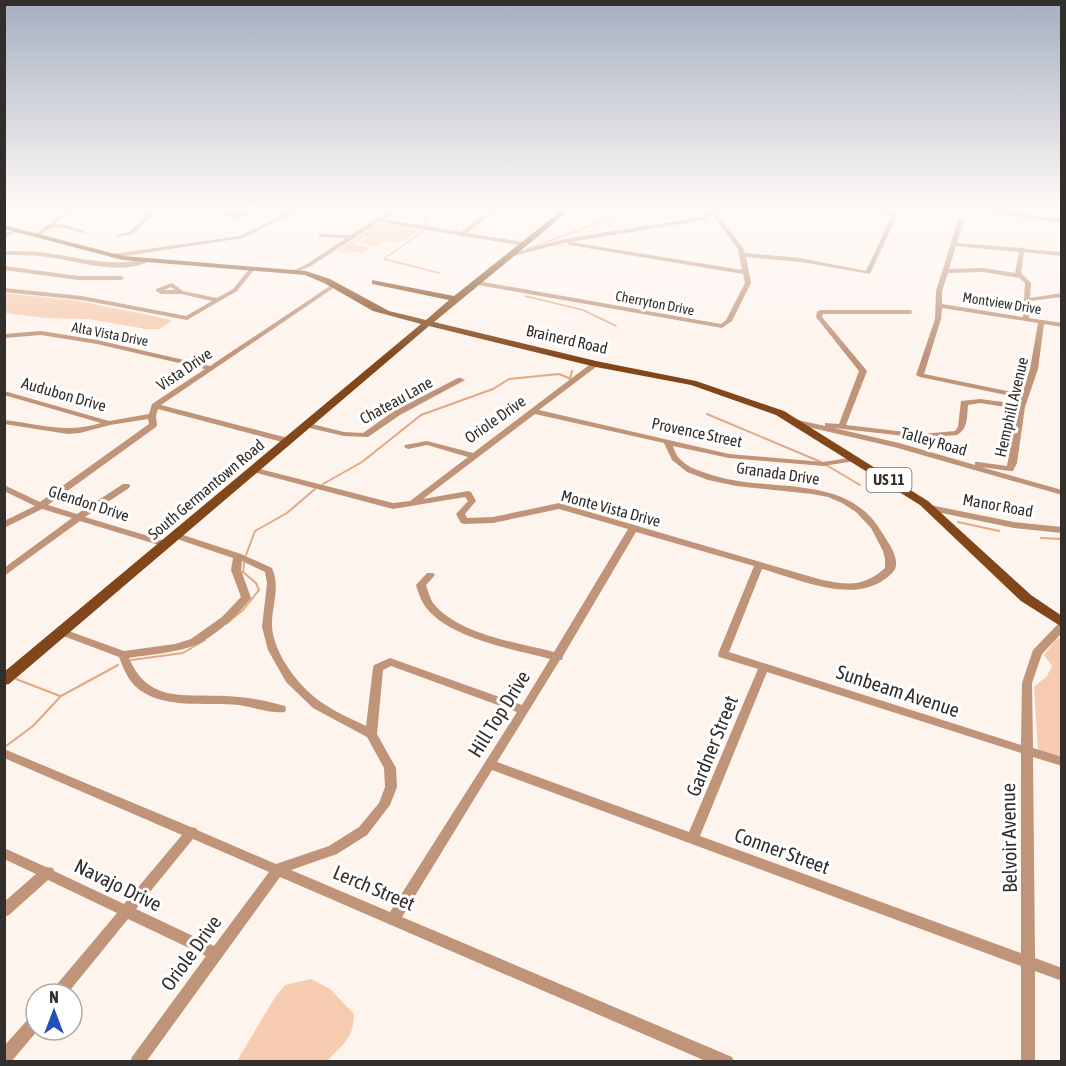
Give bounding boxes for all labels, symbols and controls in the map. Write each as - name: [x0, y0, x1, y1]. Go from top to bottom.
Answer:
- street label: Cherryton Drive: [614, 288, 696, 318]
- street label: Montview Drive: [962, 289, 1042, 317]
- street label: Alta Vista Drive: [70, 319, 150, 349]
- street label: Brainerd Road: [524, 321, 610, 357]
- street label: Vista Drive: [153, 344, 215, 394]
- street label: Hemphill Avenue: [991, 355, 1032, 459]
- street label: Audubon Drive: [20, 373, 108, 415]
- street label: Chateau Lane: [357, 373, 435, 427]
- street label: Oriole Drive: [461, 392, 529, 446]
- street label: Provence Street: [650, 414, 744, 450]
- street label: Talley Road: [899, 423, 969, 460]
- street label: South Germantown Road: [144, 435, 268, 543]
- street label: Granada Drive: [735, 458, 821, 488]
- road number: US 11: [866, 468, 912, 492]
- street label: Glendon Drive: [46, 482, 132, 524]
- street label: Monte Vista Drive: [559, 486, 663, 530]
- street label: Manor Road: [962, 490, 1034, 520]
- street label: Sunbeam Avenue: [834, 660, 963, 721]
- street label: Hill Top Drive: [463, 666, 534, 761]
- street label: Gardner Street: [681, 692, 742, 800]
- street label: Belvoir Avenue: [996, 783, 1021, 893]
- street label: Conner Street: [732, 823, 833, 878]
- street label: Navajo Drive: [71, 854, 166, 915]
- street label: Lerch Street: [330, 860, 419, 915]
- street label: Oriole Drive: [156, 911, 226, 995]
- north arrow: [24, 982, 84, 1042]
- text: N: [49, 988, 59, 1006]

